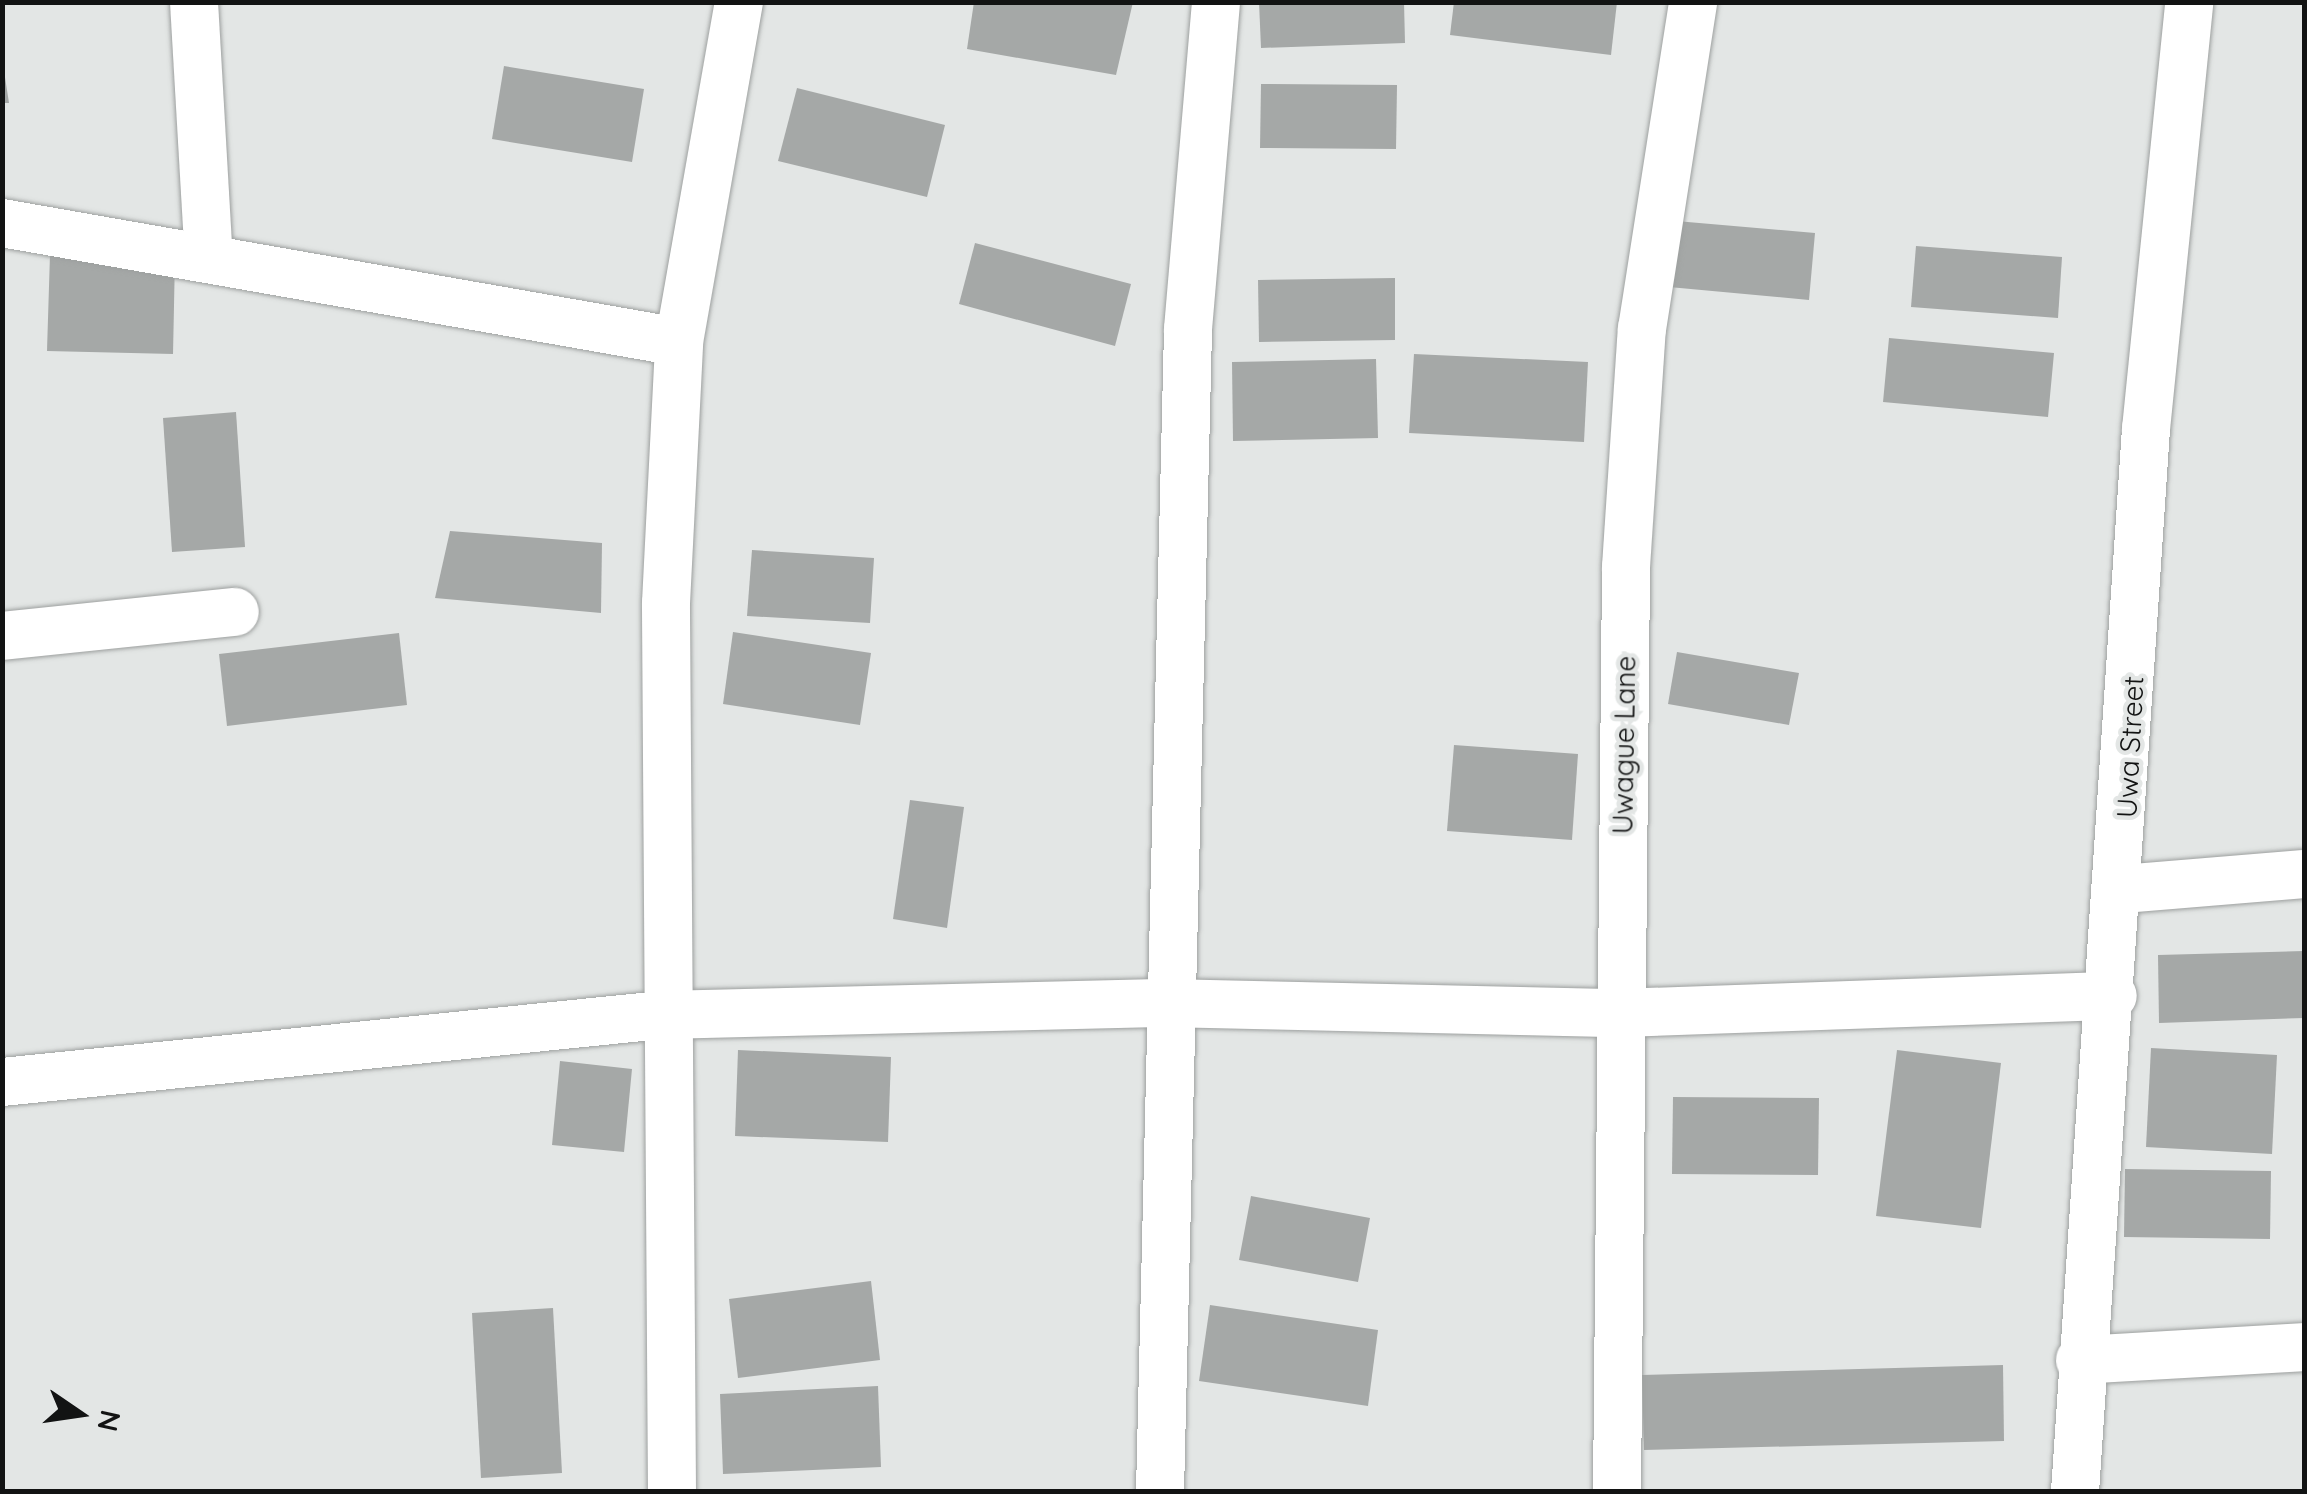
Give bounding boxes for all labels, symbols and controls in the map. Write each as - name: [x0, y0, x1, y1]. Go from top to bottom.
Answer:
- street label: Uwague Lane: [1606, 655, 1642, 835]
- street label: Uwa Street: [2110, 675, 2150, 819]
- north arrow: [30, 1364, 130, 1464]
- text: N: [90, 1407, 129, 1435]

